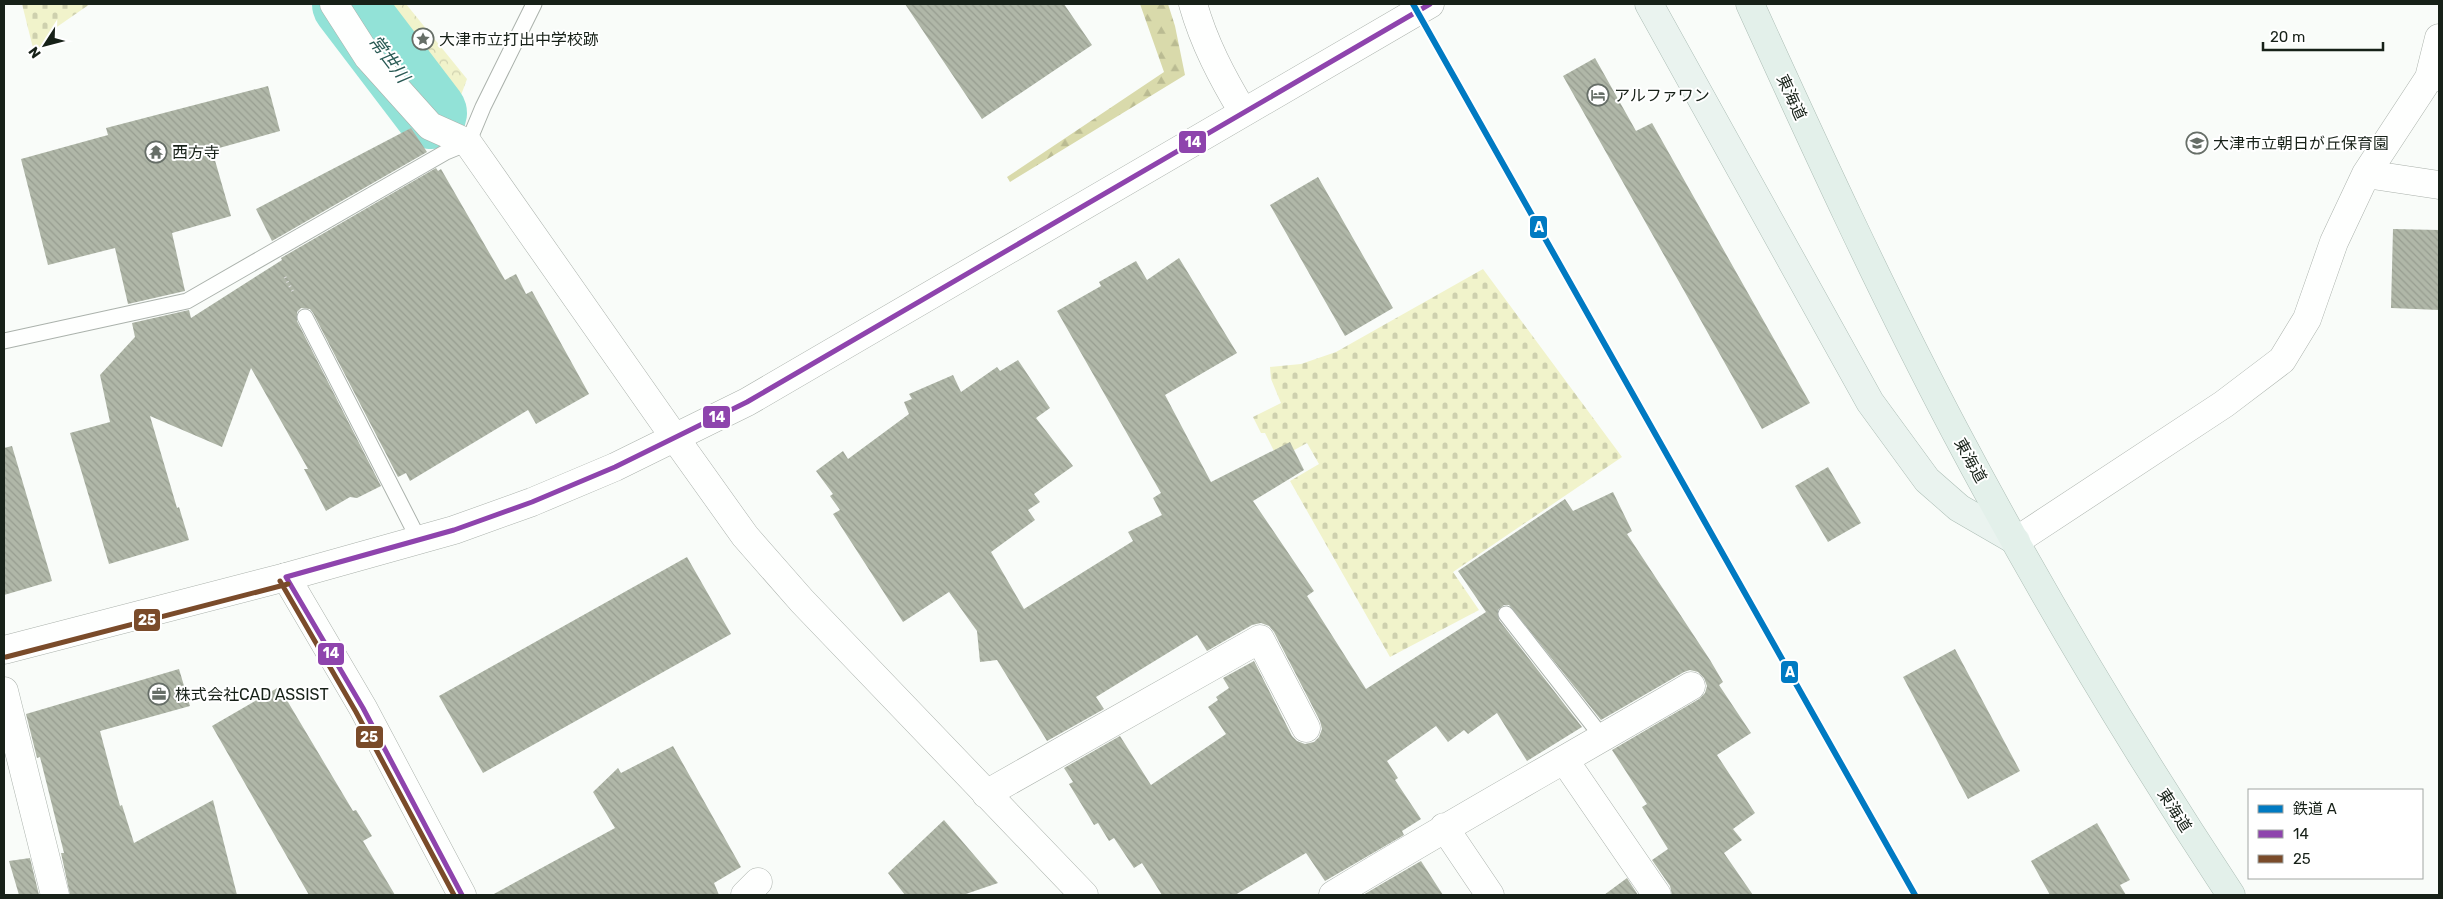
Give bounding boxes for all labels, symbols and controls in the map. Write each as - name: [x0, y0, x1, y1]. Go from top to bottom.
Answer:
- north arrow: [20, 20, 70, 70]
- scale bar: [2263, 20, 2383, 52]
- place icon: 大津市立打出中学校跡: [411, 27, 435, 51]
- text: 20 m: [2270, 28, 2305, 46]
- place label: 大津市立打出中学校跡: [439, 30, 599, 49]
- water label: 常世川: [364, 31, 415, 89]
- text: N: [25, 43, 45, 61]
- street label: 東海道: [1773, 71, 1810, 123]
- hotel icon: アルファワン: [1586, 83, 1610, 107]
- place label: アルファワン: [1614, 86, 1710, 105]
- line badge: 14: [1178, 130, 1207, 154]
- school or university icon: 大津市立朝日が丘保育園: [2185, 131, 2209, 155]
- text: 14: [1185, 134, 1202, 151]
- place label: 大津市立朝日が丘保育園: [2213, 134, 2389, 153]
- temple icon: 西方寺: [144, 140, 168, 164]
- place label: 西方寺: [172, 143, 220, 162]
- line badge: A: [1529, 215, 1548, 239]
- text: A: [1534, 219, 1544, 236]
- line badge: 14: [702, 405, 731, 429]
- text: 14: [709, 409, 726, 426]
- street label: 東海道: [1951, 435, 1991, 486]
- line badge: 25: [133, 608, 161, 632]
- text: 25: [138, 612, 156, 629]
- line badge: 14: [317, 642, 345, 666]
- text: 14: [323, 645, 340, 662]
- line badge: A: [1780, 660, 1799, 684]
- text: A: [1785, 664, 1795, 681]
- office icon: 株式会社CAD ASSIST: [147, 682, 171, 706]
- place label: 株式会社CAD ASSIST: [175, 685, 329, 704]
- line badge: 25: [355, 725, 384, 749]
- text: 25: [360, 729, 378, 746]
- street label: 東海道: [2154, 785, 2196, 836]
- legend: [2248, 789, 2423, 879]
- text: 鉄道 A: [2293, 800, 2337, 818]
- text: 14: [2293, 825, 2309, 843]
- text: 25: [2293, 850, 2311, 868]

